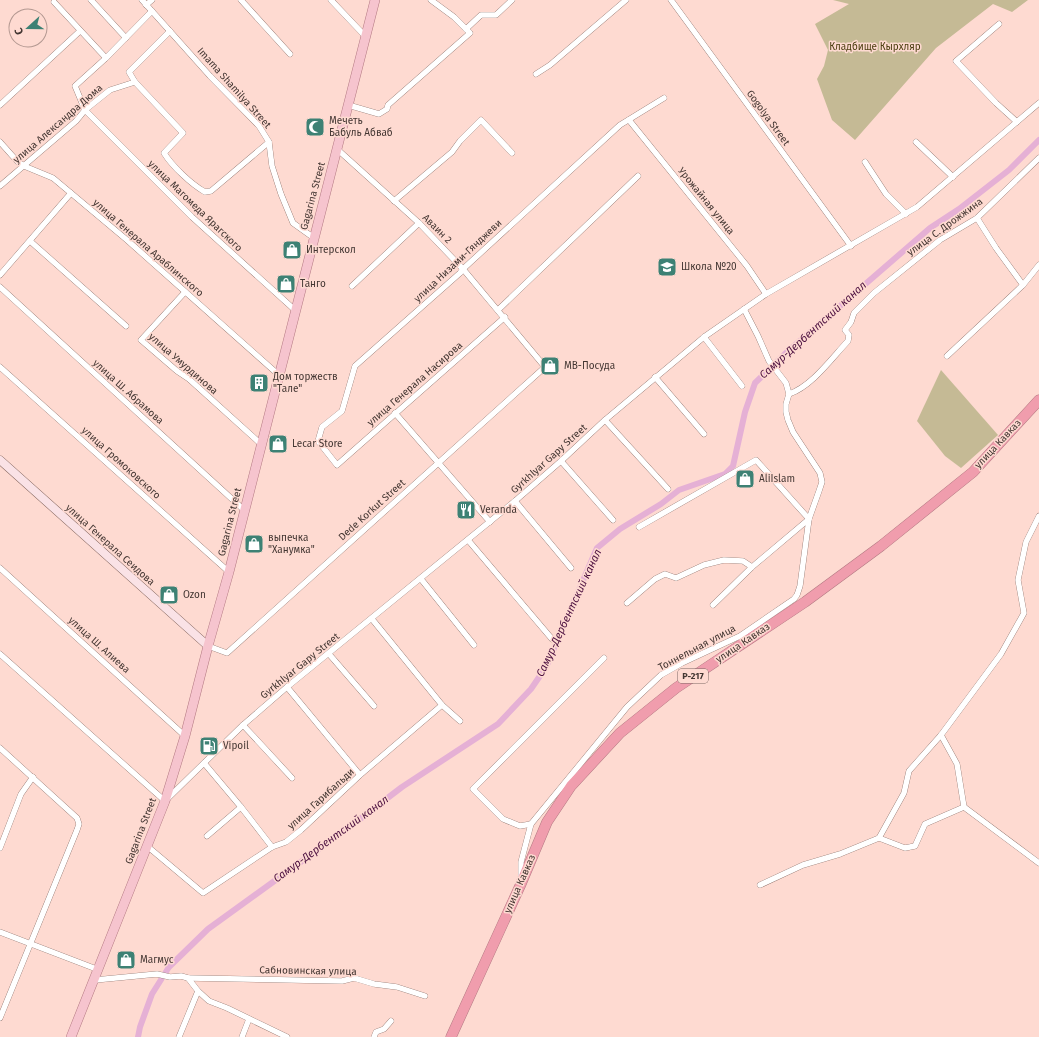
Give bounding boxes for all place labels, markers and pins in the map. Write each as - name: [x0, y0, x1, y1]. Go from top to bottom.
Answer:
- place label: Мечеть Бабуль Абваб: [329, 115, 393, 139]
- mosque icon: Мечеть Бабуль Абваб: [304, 116, 326, 138]
- shop icon: Интерскол: [281, 239, 303, 261]
- place label: Интерскол: [306, 244, 356, 256]
- school or university icon: Школа №20: [656, 256, 678, 278]
- place label: Школа №20: [681, 261, 737, 273]
- shop icon: Танго: [275, 273, 297, 295]
- place label: Танго: [300, 278, 326, 290]
- shop icon: МВ-Посуда: [539, 355, 561, 377]
- place label: МВ-Посуда: [564, 360, 615, 372]
- place label: Дом торжеств "Тале": [272, 371, 338, 395]
- building icon: Дом торжеств "Тале": [248, 372, 270, 394]
- shop icon: Lecar Store: [267, 433, 289, 455]
- place label: Lecar Store: [292, 438, 343, 450]
- shop icon: AliIslam: [734, 468, 756, 490]
- place label: AliIslam: [759, 473, 795, 485]
- restaurant icon: Veranda: [455, 499, 477, 521]
- place label: Veranda: [480, 504, 517, 516]
- place label: выпечка "Ханумка": [268, 532, 315, 556]
- shop icon: выпечка "Ханумка": [243, 533, 265, 555]
- shop icon: Ozon: [158, 584, 180, 606]
- place label: Ozon: [183, 589, 206, 601]
- fuel station icon: Vipoil: [198, 735, 220, 757]
- place label: Vipoil: [223, 740, 249, 752]
- shop icon: Магмус: [115, 949, 137, 971]
- place label: Магмус: [140, 954, 174, 966]

